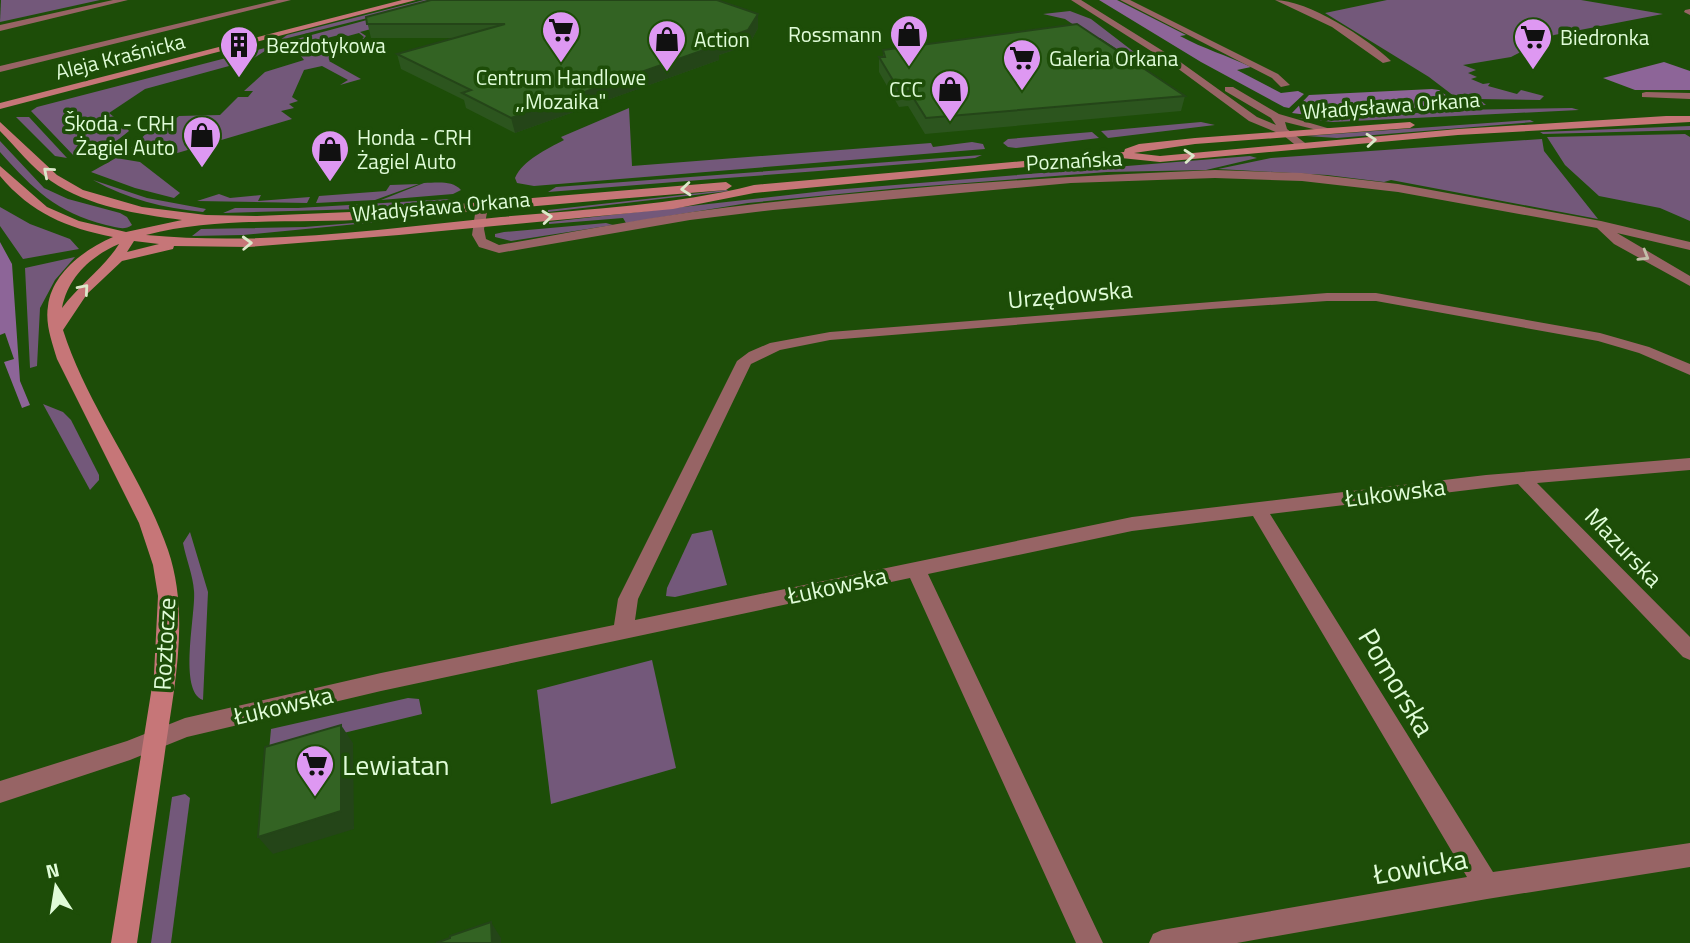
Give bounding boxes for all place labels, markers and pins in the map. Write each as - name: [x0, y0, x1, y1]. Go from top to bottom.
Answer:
- supermarket icon: Centrum Handlowe ,,Mozaika": [540, 9, 582, 64]
- shop icon: Rossmann: [888, 13, 930, 68]
- supermarket icon: Biedronka: [1512, 16, 1554, 71]
- shop icon: Action: [646, 18, 688, 73]
- place label: Rossmann: [788, 18, 882, 50]
- place label: Biedronka: [1560, 21, 1650, 53]
- place label: Action: [694, 23, 750, 55]
- building icon: Bezdotykowa: [218, 24, 260, 79]
- place label: Bezdotykowa: [266, 29, 386, 61]
- supermarket icon: Galeria Orkana: [1001, 37, 1043, 92]
- place label: Galeria Orkana: [1049, 42, 1179, 74]
- place label: Centrum Handlowe ,,Mozaika": [476, 61, 646, 117]
- shop icon: CCC: [929, 68, 971, 123]
- place label: CCC: [889, 73, 923, 105]
- place label: Škoda - CRH Żagiel Auto: [64, 107, 175, 163]
- shop icon: Škoda - CRH Żagiel Auto: [181, 114, 223, 169]
- place label: Honda - CRH Żagiel Auto: [357, 121, 472, 177]
- shop icon: Honda - CRH Żagiel Auto: [309, 128, 351, 183]
- supermarket icon: Lewiatan: [294, 743, 336, 798]
- place label: Lewiatan: [342, 743, 450, 786]

